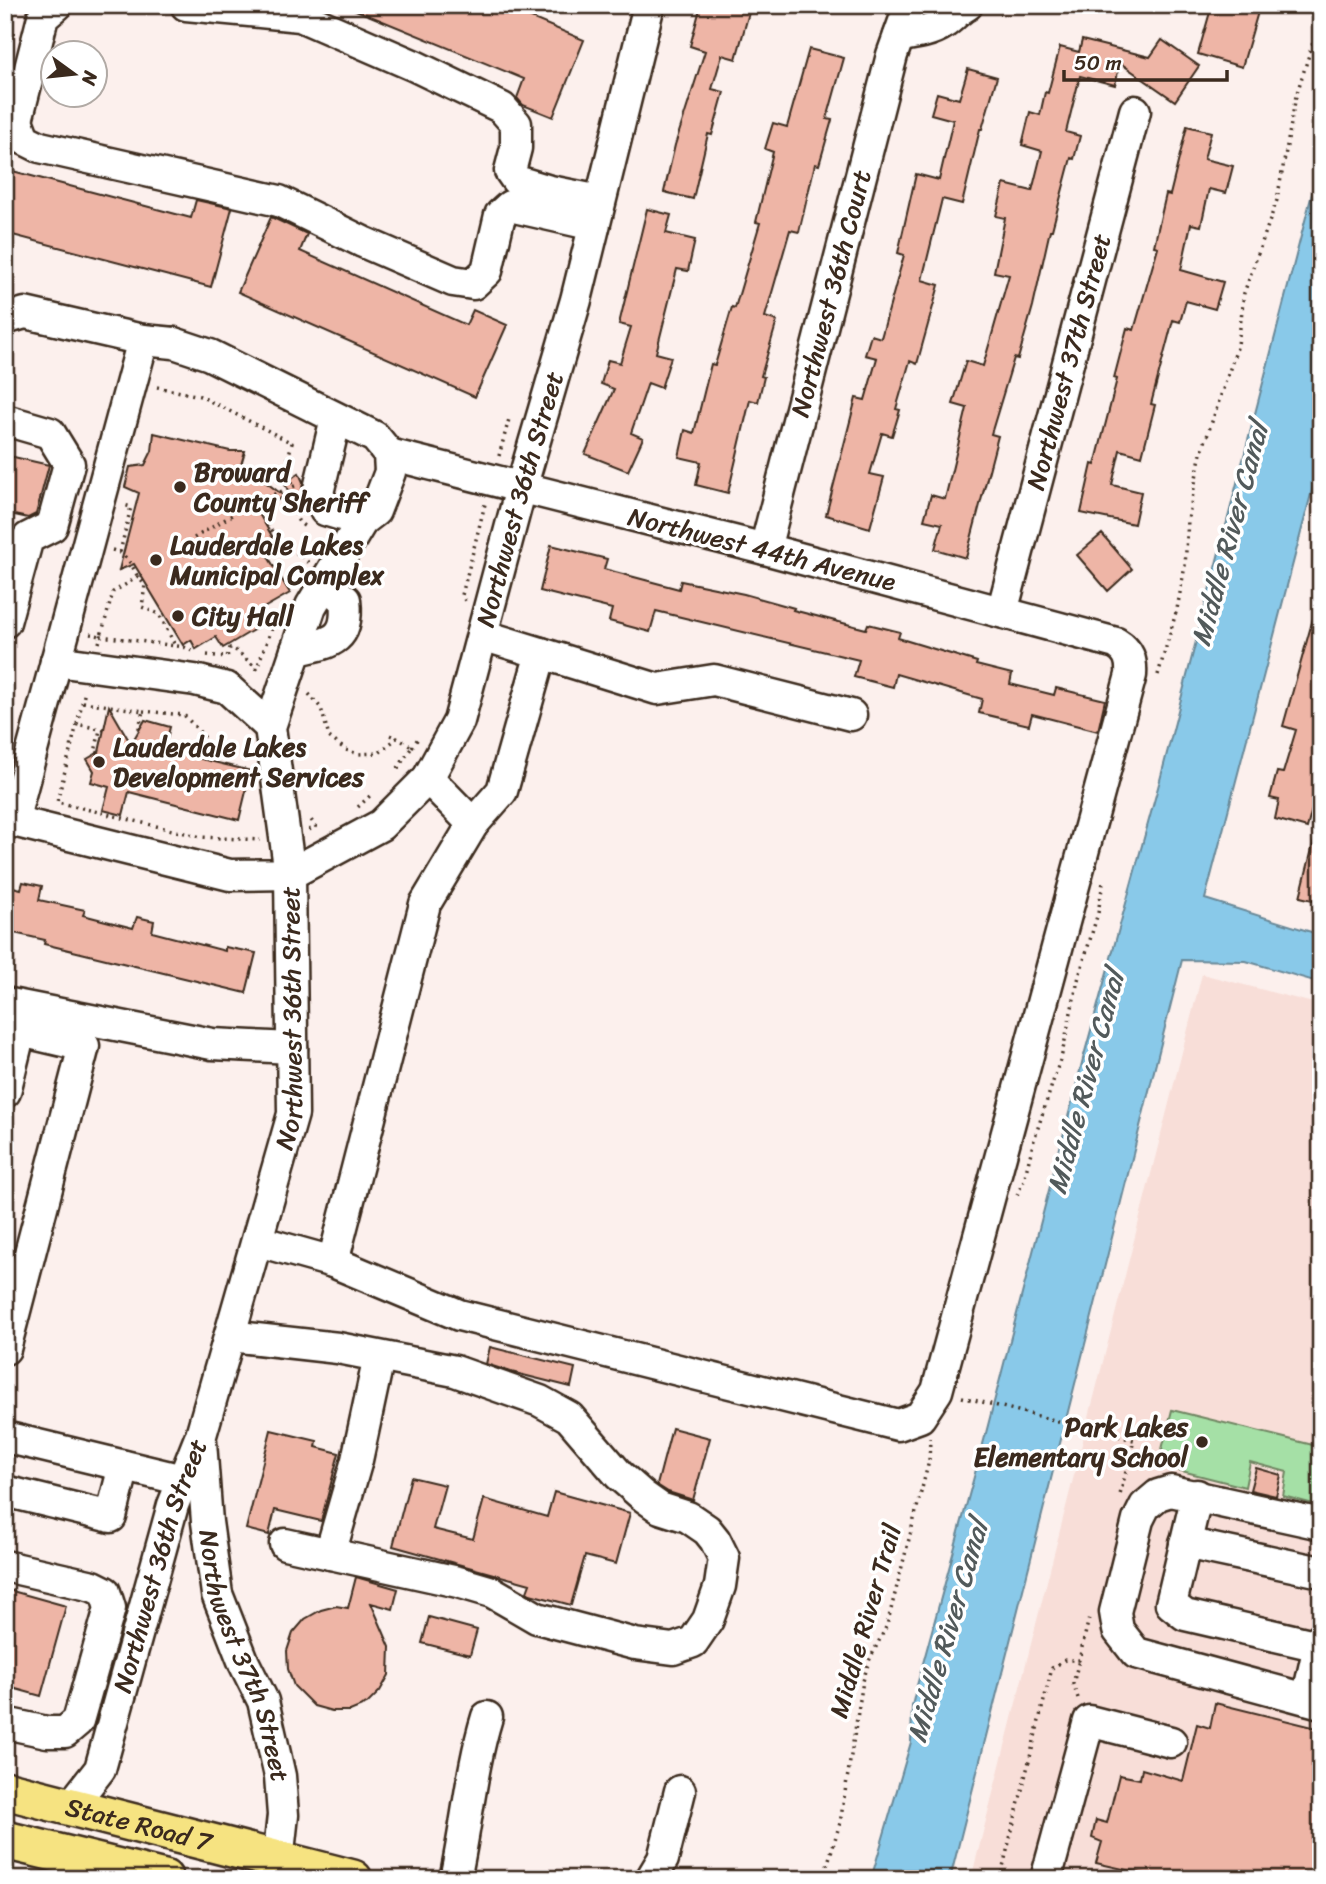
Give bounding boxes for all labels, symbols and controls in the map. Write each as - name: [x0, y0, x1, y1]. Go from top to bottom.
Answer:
- north arrow: [38, 38, 108, 108]
- scale bar: [1064, 38, 1226, 82]
- text: 50 m: [1074, 44, 1122, 82]
- text: N: [72, 67, 108, 90]
- street label: Northwest 36th Court: [777, 165, 885, 422]
- street label: Northwest 37th Street: [1012, 228, 1125, 495]
- street label: Northwest 36th Street: [462, 366, 577, 632]
- water label: Middle River Canal: [1176, 411, 1284, 651]
- place label: Broward County Sheriff: [193, 449, 371, 525]
- marker: Broward County Sheriff: [172, 479, 188, 495]
- street label: Northwest 44th Avenue: [623, 493, 901, 605]
- place label: Lauderdale Lakes Municipal Complex: [169, 522, 385, 598]
- marker: Lauderdale Lakes Municipal Complex: [148, 552, 164, 568]
- place label: City Hall: [191, 593, 295, 639]
- marker: City Hall: [170, 608, 186, 624]
- place label: Lauderdale Lakes Development Services: [113, 724, 365, 800]
- marker: Lauderdale Lakes Development Services: [91, 754, 107, 770]
- street label: Northwest 36th Street: [261, 886, 316, 1155]
- water label: Middle River Canal: [1032, 959, 1140, 1199]
- place label: Park Lakes Elementary School: [973, 1404, 1190, 1480]
- street label: Northwest 36th Street: [99, 1431, 220, 1698]
- marker: Park Lakes Elementary School: [1194, 1434, 1210, 1450]
- water label: Middle River Canal: [892, 1508, 1004, 1748]
- street label: Middle River Trail: [815, 1518, 915, 1723]
- street label: Northwest 37th Street: [185, 1527, 304, 1787]
- street label: State Road 7: [61, 1783, 219, 1866]

